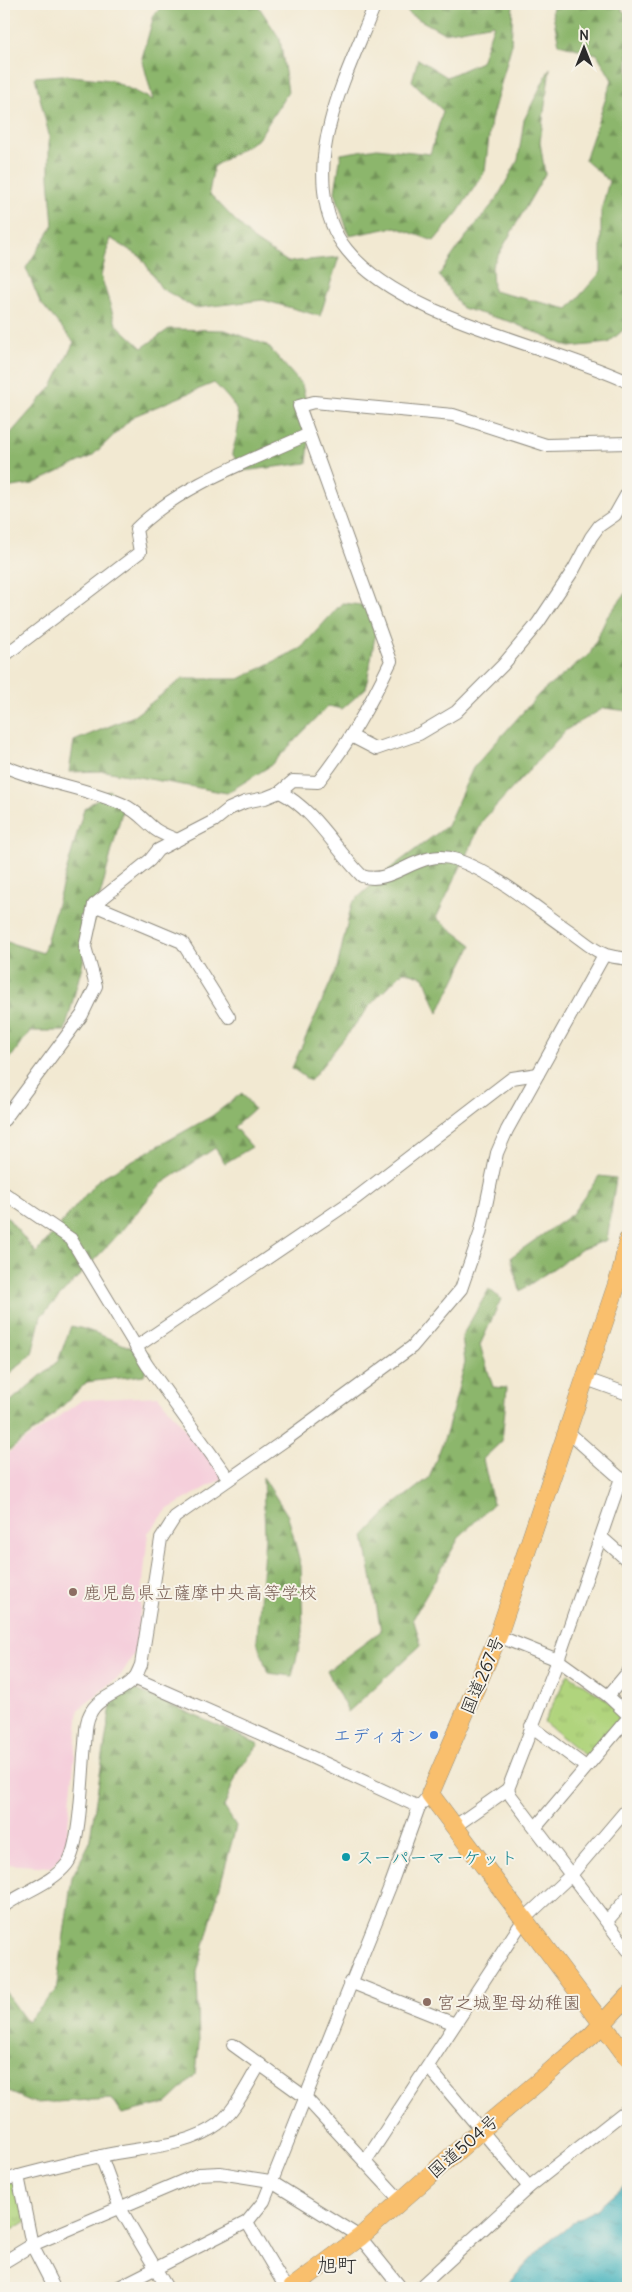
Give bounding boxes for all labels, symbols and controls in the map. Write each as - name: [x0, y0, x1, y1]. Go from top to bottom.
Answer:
- north arrow: [560, 22, 610, 72]
- text: N: [579, 26, 589, 44]
- place label: 鹿児島県立薩摩中央高等学校: [83, 1581, 317, 1604]
- marker: 鹿児島県立薩摩中央高等学校: [67, 1586, 79, 1598]
- street label: 国道267号: [455, 1632, 509, 1718]
- place label: エディオン: [333, 1724, 424, 1747]
- marker: エディオン: [428, 1729, 440, 1741]
- place label: スーパーマーケット: [356, 1846, 518, 1869]
- marker: スーパーマーケット: [340, 1851, 352, 1863]
- place label: 宮之城聖母幼稚園: [437, 1991, 581, 2014]
- marker: 宮之城聖母幼稚園: [421, 1996, 433, 2008]
- street label: 国道504号: [423, 2109, 503, 2183]
- district label: 旭町: [317, 2252, 357, 2277]

